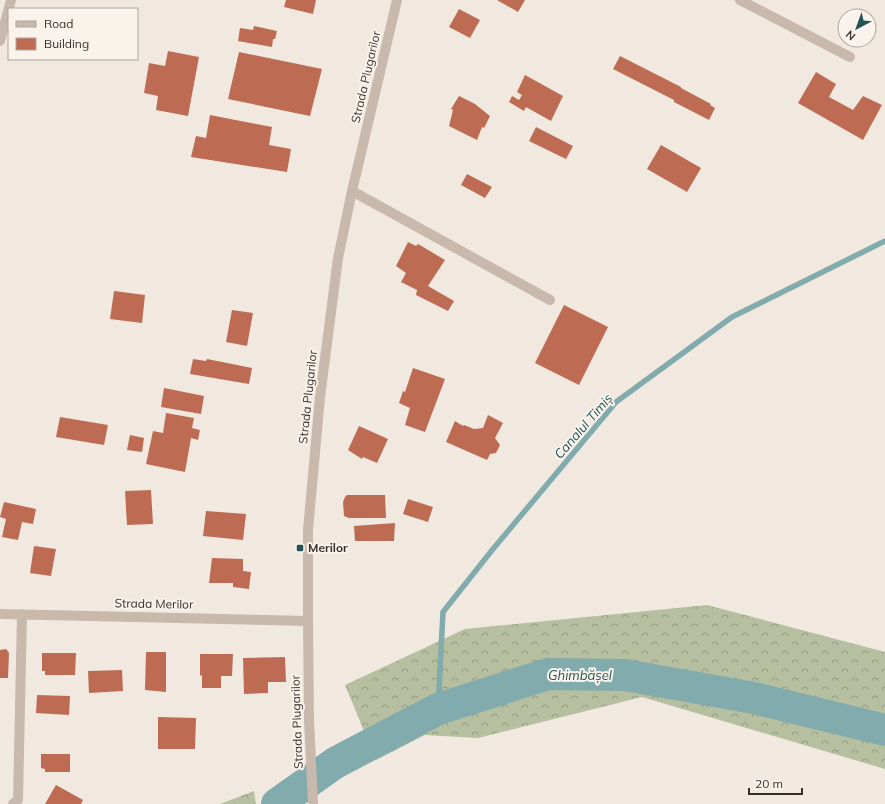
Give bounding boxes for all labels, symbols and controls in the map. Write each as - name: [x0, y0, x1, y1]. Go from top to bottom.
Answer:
- legend: [8, 8, 138, 60]
- north arrow: [837, 8, 877, 48]
- text: Road: [44, 16, 73, 31]
- text: N: [843, 28, 858, 44]
- street label: Strada Plugarilor: [348, 29, 384, 124]
- text: Building: [44, 36, 89, 51]
- street label: Strada Plugarilor: [295, 349, 320, 444]
- water label: Canalul Timiș: [550, 390, 616, 462]
- place label: Merilor: [308, 540, 348, 555]
- marker: Merilor: [295, 543, 305, 553]
- street label: Strada Merilor: [114, 595, 194, 612]
- water label: Ghimbășel: [548, 667, 613, 684]
- street label: Strada Plugarilor: [287, 674, 306, 769]
- scale bar: [749, 770, 802, 796]
- text: 20 m: [755, 776, 783, 791]

